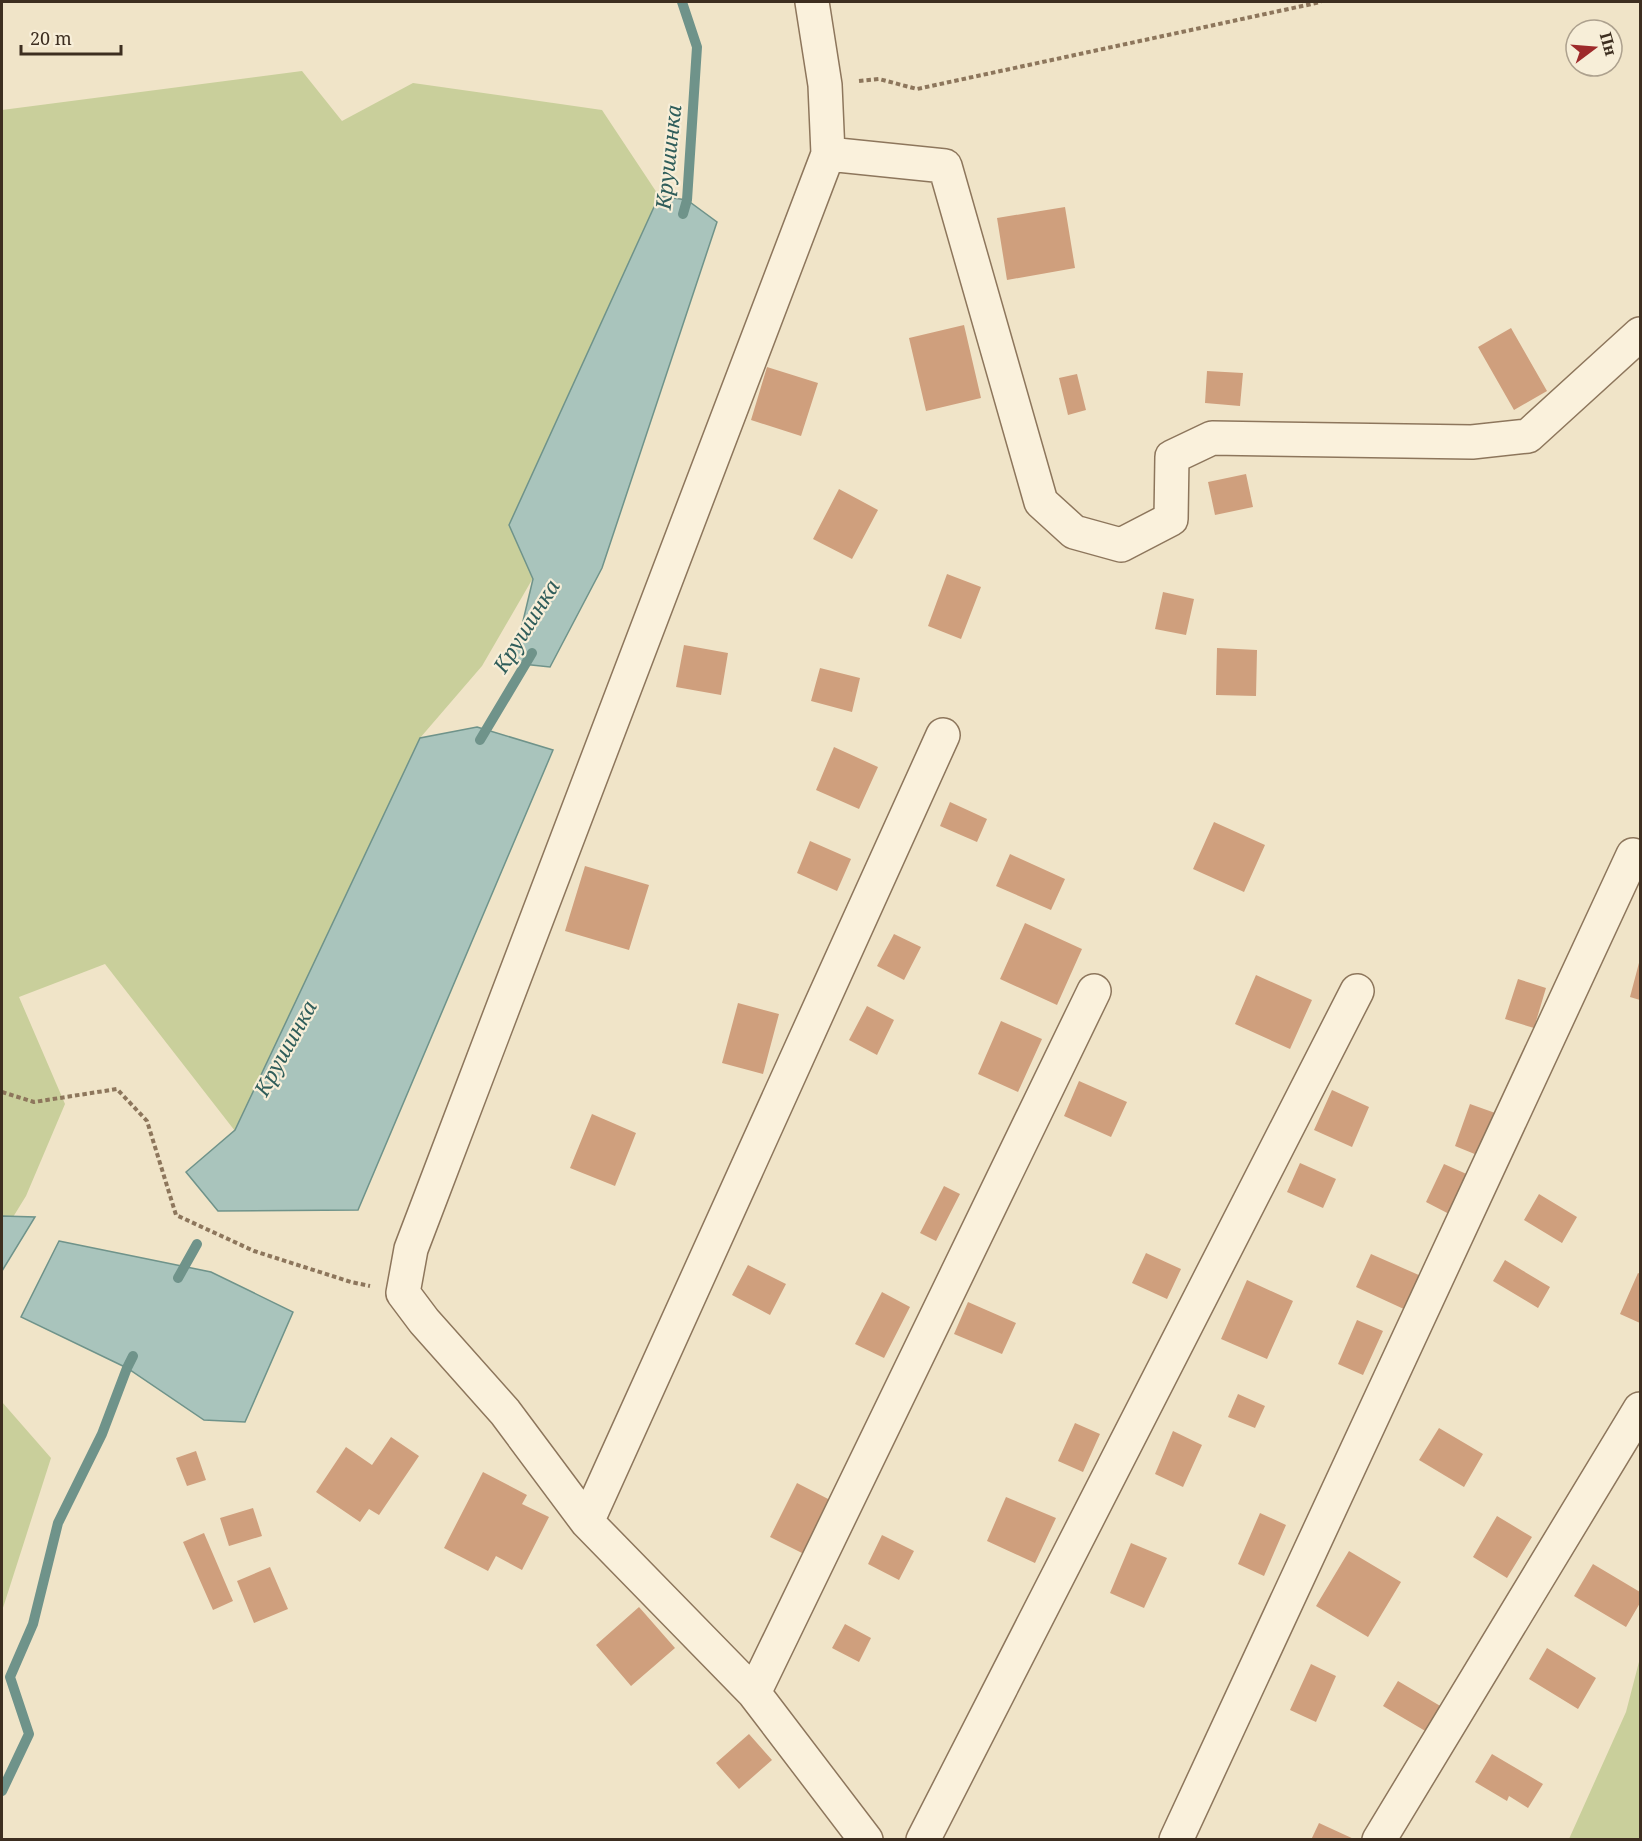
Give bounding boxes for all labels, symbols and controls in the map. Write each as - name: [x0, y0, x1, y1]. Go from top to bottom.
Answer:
- scale bar: [21, 18, 122, 56]
- north arrow: [1564, 18, 1624, 78]
- text: 20 m: [30, 26, 72, 50]
- text: Пн: [1595, 29, 1622, 58]
- water label: Крушинка: [648, 103, 687, 212]
- water label: Крушинка: [486, 574, 566, 679]
- water label: Крушинка: [247, 995, 323, 1102]

